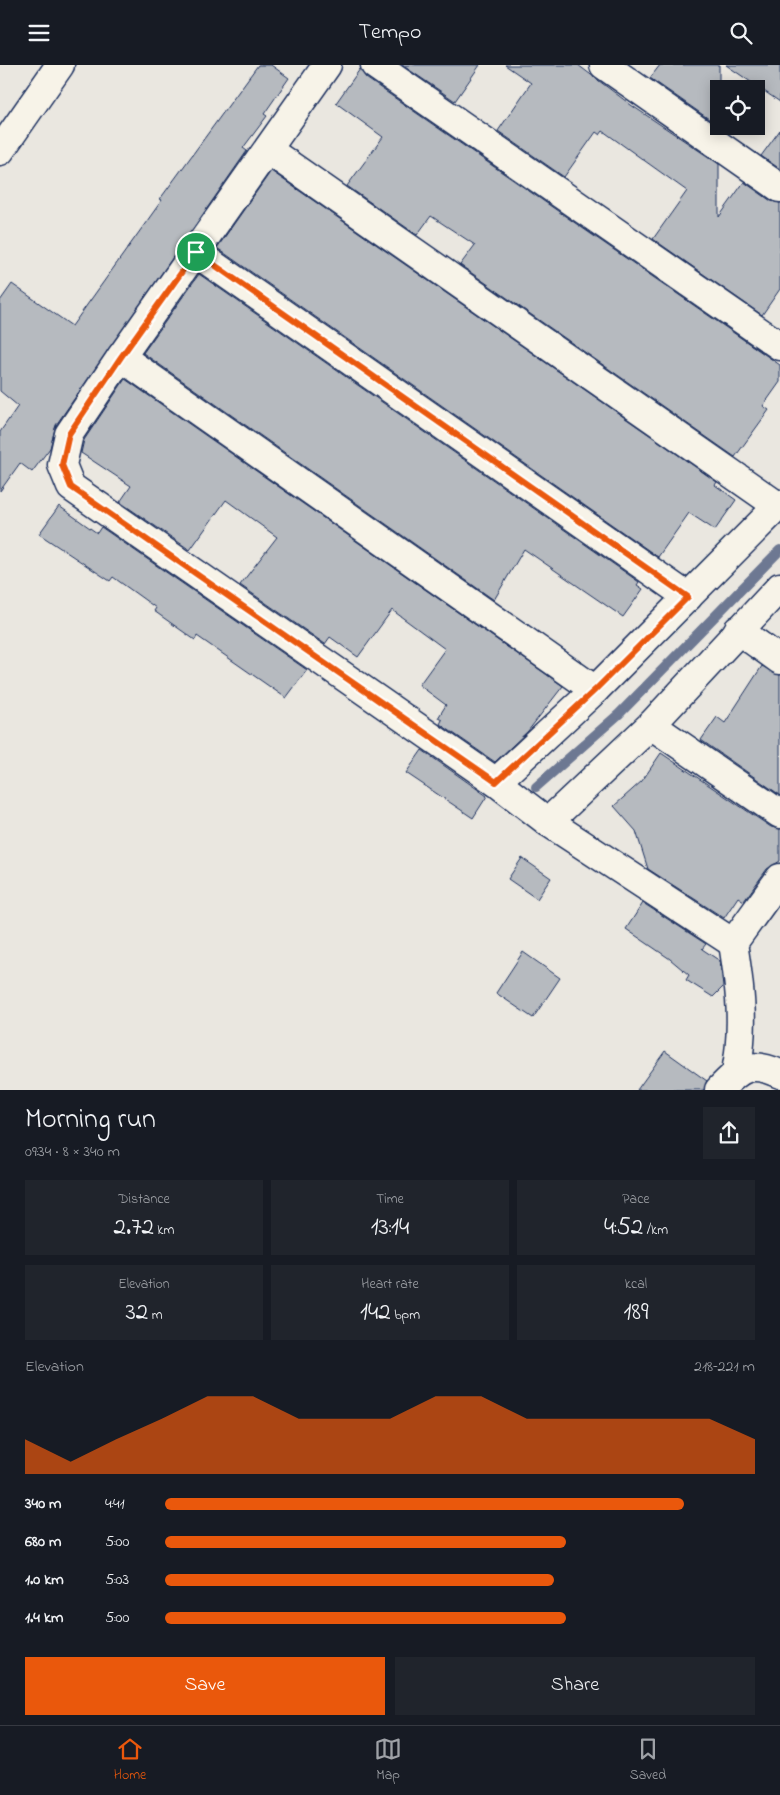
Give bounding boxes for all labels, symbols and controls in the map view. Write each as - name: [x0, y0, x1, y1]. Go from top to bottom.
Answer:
- text: Tempo: [359, 17, 421, 49]
- icon: menu: [25, 19, 53, 47]
- icon: search: [727, 19, 755, 47]
- map controls: [710, 80, 765, 135]
- button: locate: [710, 80, 765, 135]
- pin: [175, 231, 217, 273]
- icon: arrive: [182, 238, 210, 266]
- text: Morning run: [25, 1100, 156, 1141]
- button: share: [703, 1107, 755, 1159]
- text: 09:34 · 8 × 340 m: [25, 1140, 120, 1164]
- text: Distance: [118, 1189, 170, 1210]
- text: Time: [376, 1189, 404, 1210]
- text: Pace: [622, 1189, 650, 1210]
- text: 2.72: [114, 1210, 154, 1246]
- text: 13:14: [371, 1210, 409, 1246]
- text: 4:52: [604, 1210, 643, 1246]
- text: km: [154, 1220, 174, 1241]
- text: /km: [643, 1220, 668, 1241]
- text: Elevation: [118, 1274, 170, 1295]
- text: Heart rate: [361, 1274, 419, 1295]
- text: kcal: [625, 1274, 647, 1295]
- text: 32: [125, 1295, 148, 1331]
- text: 142: [360, 1295, 391, 1331]
- text: 189: [624, 1295, 648, 1331]
- text: m: [148, 1305, 163, 1326]
- text: bpm: [391, 1305, 420, 1326]
- text: Elevation: [25, 1355, 84, 1379]
- text: 218–221 m: [694, 1355, 755, 1379]
- text: 340 m: [25, 1492, 62, 1516]
- text: 4:41: [105, 1492, 125, 1516]
- text: 680 m: [25, 1530, 61, 1554]
- text: 5:00: [105, 1530, 129, 1554]
- text: 1.0 km: [25, 1568, 64, 1592]
- text: 5:03: [105, 1568, 129, 1592]
- text: 1.4 km: [25, 1606, 63, 1630]
- text: 5:00: [105, 1606, 129, 1630]
- button: Save: [25, 1657, 385, 1715]
- button: Share: [395, 1657, 755, 1715]
- tab: Home: [114, 1735, 146, 1786]
- tab: Map: [374, 1735, 402, 1786]
- tab: Saved: [630, 1735, 666, 1786]

